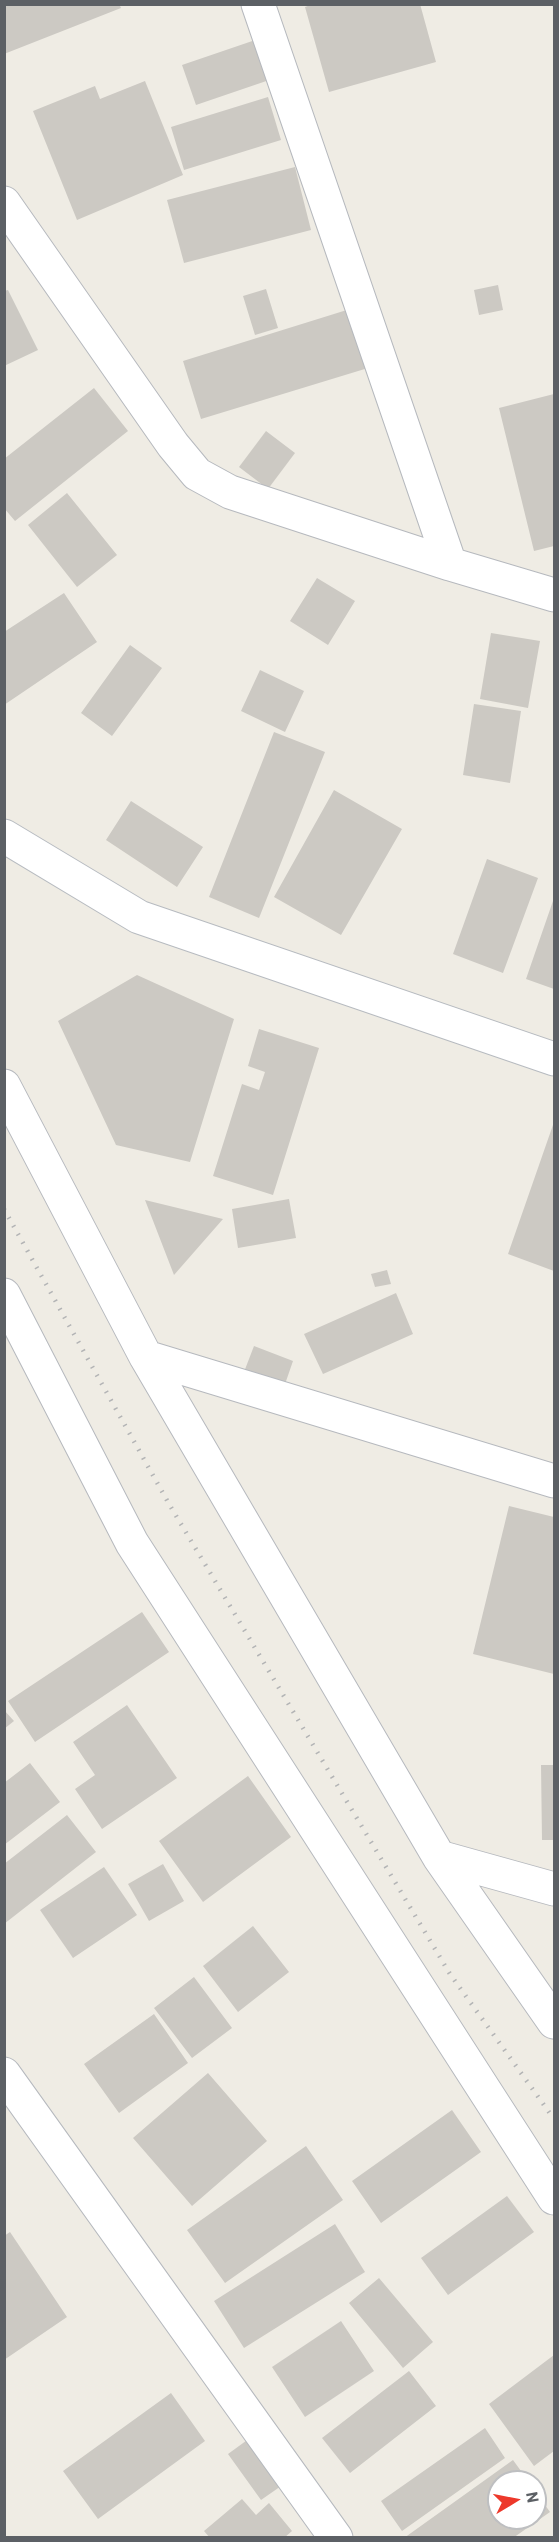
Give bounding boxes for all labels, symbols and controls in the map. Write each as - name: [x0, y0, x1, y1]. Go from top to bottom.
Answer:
- north arrow: [487, 2470, 547, 2530]
- text: N: [523, 2490, 544, 2504]

